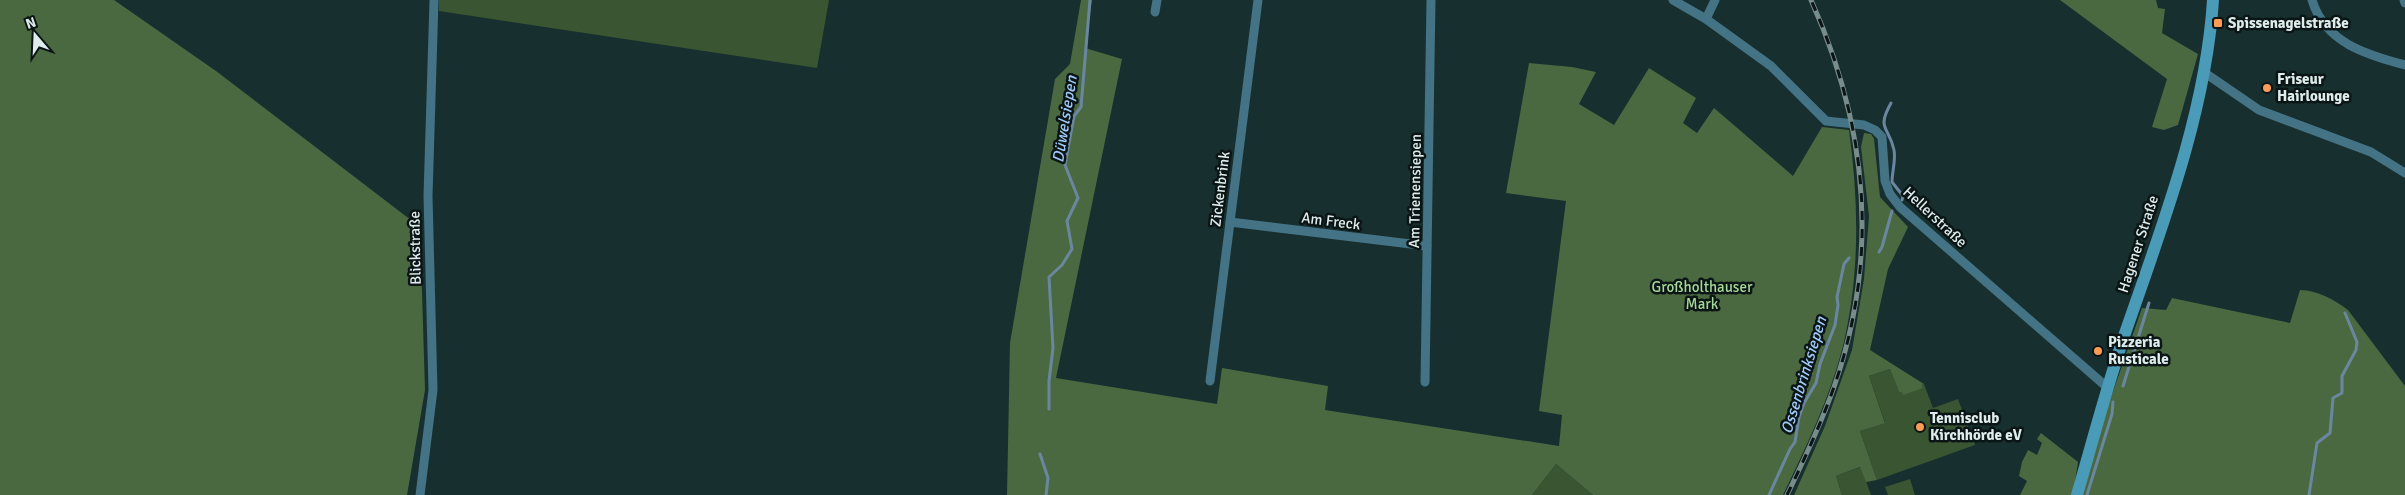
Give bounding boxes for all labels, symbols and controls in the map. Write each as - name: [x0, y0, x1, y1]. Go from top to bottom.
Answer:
- north arrow: [10, 10, 60, 60]
- text: N: [24, 14, 38, 33]
- place label: Spissenagelstraße: [2228, 14, 2349, 32]
- marker: Spissenagelstraße: [2212, 17, 2224, 29]
- place label: Friseur Hairlounge: [2277, 70, 2350, 105]
- water label: Düwelsiepen: [1048, 73, 1082, 164]
- marker: Friseur Hairlounge: [2261, 82, 2273, 94]
- street label: Am Trienensiepen: [1405, 134, 1425, 248]
- street label: Zickenbrink: [1206, 150, 1234, 228]
- street label: Hellerstraße: [1899, 183, 1971, 251]
- street label: Hagener Straße: [2114, 193, 2162, 295]
- street label: Am Freck: [1300, 208, 1362, 234]
- street label: Blickstraße: [405, 211, 425, 285]
- park label: Großholthauser Mark: [1652, 278, 1753, 313]
- water label: Ossenbrinksiepen: [1777, 313, 1832, 436]
- place label: Pizzeria Rusticale: [2108, 333, 2169, 368]
- marker: Pizzeria Rusticale: [2092, 345, 2104, 357]
- place label: Tennisclub Kirchhörde eV: [1930, 409, 2022, 444]
- marker: Tennisclub Kirchhörde eV: [1914, 421, 1926, 433]

